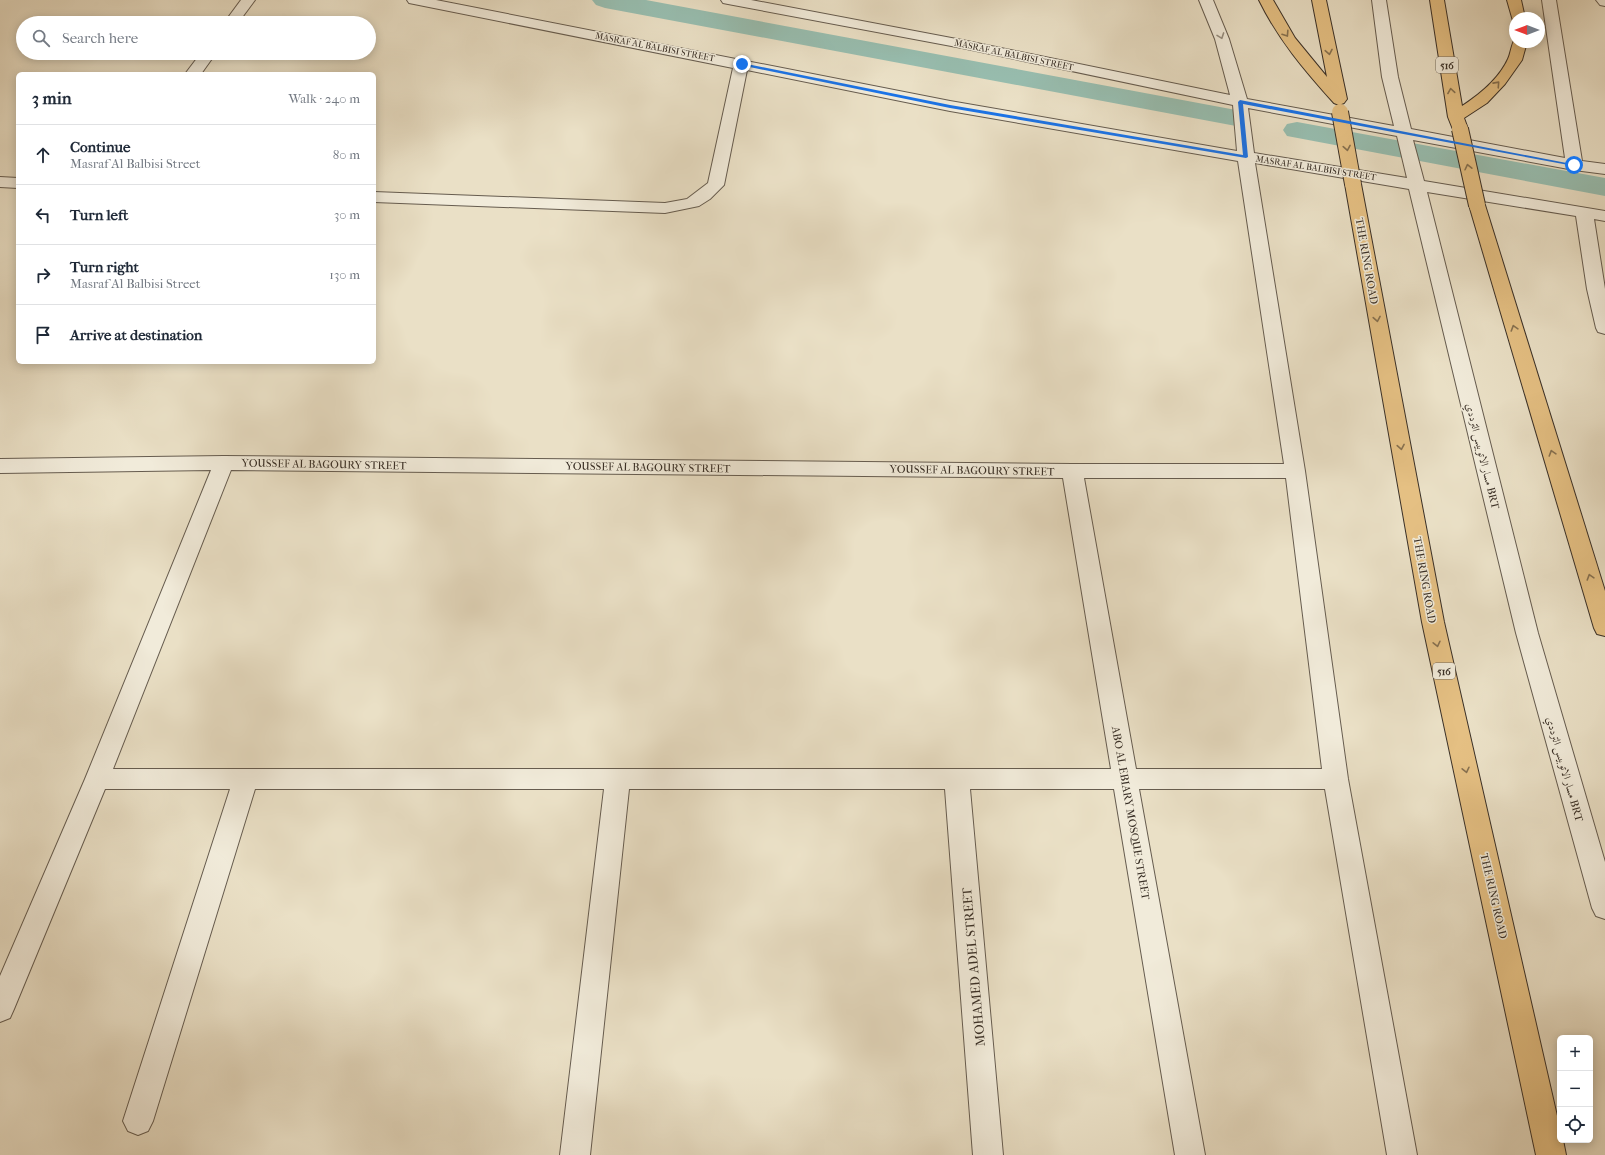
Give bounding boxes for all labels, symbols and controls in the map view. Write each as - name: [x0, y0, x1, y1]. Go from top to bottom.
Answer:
- north arrow: [1509, 12, 1545, 48]
- search box: [16, 16, 376, 60]
- icon: search: [30, 27, 52, 49]
- text: Search here: [62, 29, 138, 47]
- one-way arrow: [1281, 29, 1288, 36]
- street label: MASRAF AL BALBISI STREET: [594, 30, 717, 64]
- one-way arrow: [1216, 33, 1224, 40]
- street label: MASRAF AL BALBISI STREET: [953, 37, 1076, 73]
- one-way arrow: [1325, 49, 1333, 55]
- route end: [733, 55, 751, 73]
- road number: 516: [1436, 57, 1458, 73]
- one-way arrow: [1492, 81, 1499, 89]
- one-way arrow: [1448, 87, 1456, 94]
- text: 3 min: [32, 88, 72, 108]
- text: Walk · 240 m: [288, 91, 360, 106]
- text: Continue: [70, 138, 130, 156]
- icon: ahead: [32, 144, 54, 166]
- one-way arrow: [1342, 145, 1350, 151]
- text: 80 m: [333, 147, 360, 162]
- street label: MASRAF AL BALBISI STREET: [1255, 154, 1378, 183]
- text: Masraf Al Balbisi Street: [70, 156, 200, 171]
- route start: [1565, 156, 1583, 174]
- one-way arrow: [1465, 164, 1473, 170]
- icon: left: [32, 204, 54, 226]
- text: Turn left: [70, 206, 128, 224]
- text: 30 m: [334, 207, 360, 222]
- street label: THE RING ROAD: [1353, 217, 1381, 305]
- text: Turn right: [70, 258, 139, 276]
- icon: right: [32, 264, 54, 286]
- text: 130 m: [329, 267, 360, 282]
- text: Masraf Al Balbisi Street: [70, 276, 200, 291]
- one-way arrow: [1373, 316, 1381, 322]
- icon: arrive: [32, 324, 54, 346]
- one-way arrow: [1510, 325, 1519, 332]
- text: Arrive at destination: [70, 326, 202, 344]
- street label: مسار الاتوبيس الترددي BRT: [1461, 402, 1502, 511]
- one-way arrow: [1396, 444, 1404, 450]
- one-way arrow: [1548, 449, 1557, 456]
- street label: YOUSSEF AL BAGOURY STREET: [240, 457, 407, 472]
- street label: YOUSSEF AL BAGOURY STREET: [564, 460, 731, 475]
- street label: YOUSSEF AL BAGOURY STREET: [888, 463, 1055, 478]
- street label: THE RING ROAD: [1411, 536, 1439, 624]
- one-way arrow: [1586, 574, 1595, 581]
- one-way arrow: [1433, 640, 1441, 647]
- road number: 516: [1433, 663, 1455, 679]
- street label: مسار الاتوبيس الترددي BRT: [1541, 715, 1586, 824]
- street label: ABO AL EBIARY MOSQUE STREET: [1109, 724, 1152, 902]
- one-way arrow: [1461, 767, 1469, 774]
- street label: THE RING ROAD: [1477, 852, 1510, 940]
- street label: MOHAMED ADEL STREET: [959, 887, 988, 1047]
- map controls: [1557, 1035, 1593, 1143]
- button: +: [1557, 1035, 1593, 1071]
- button: −: [1557, 1071, 1593, 1107]
- button: locate: [1557, 1107, 1593, 1143]

